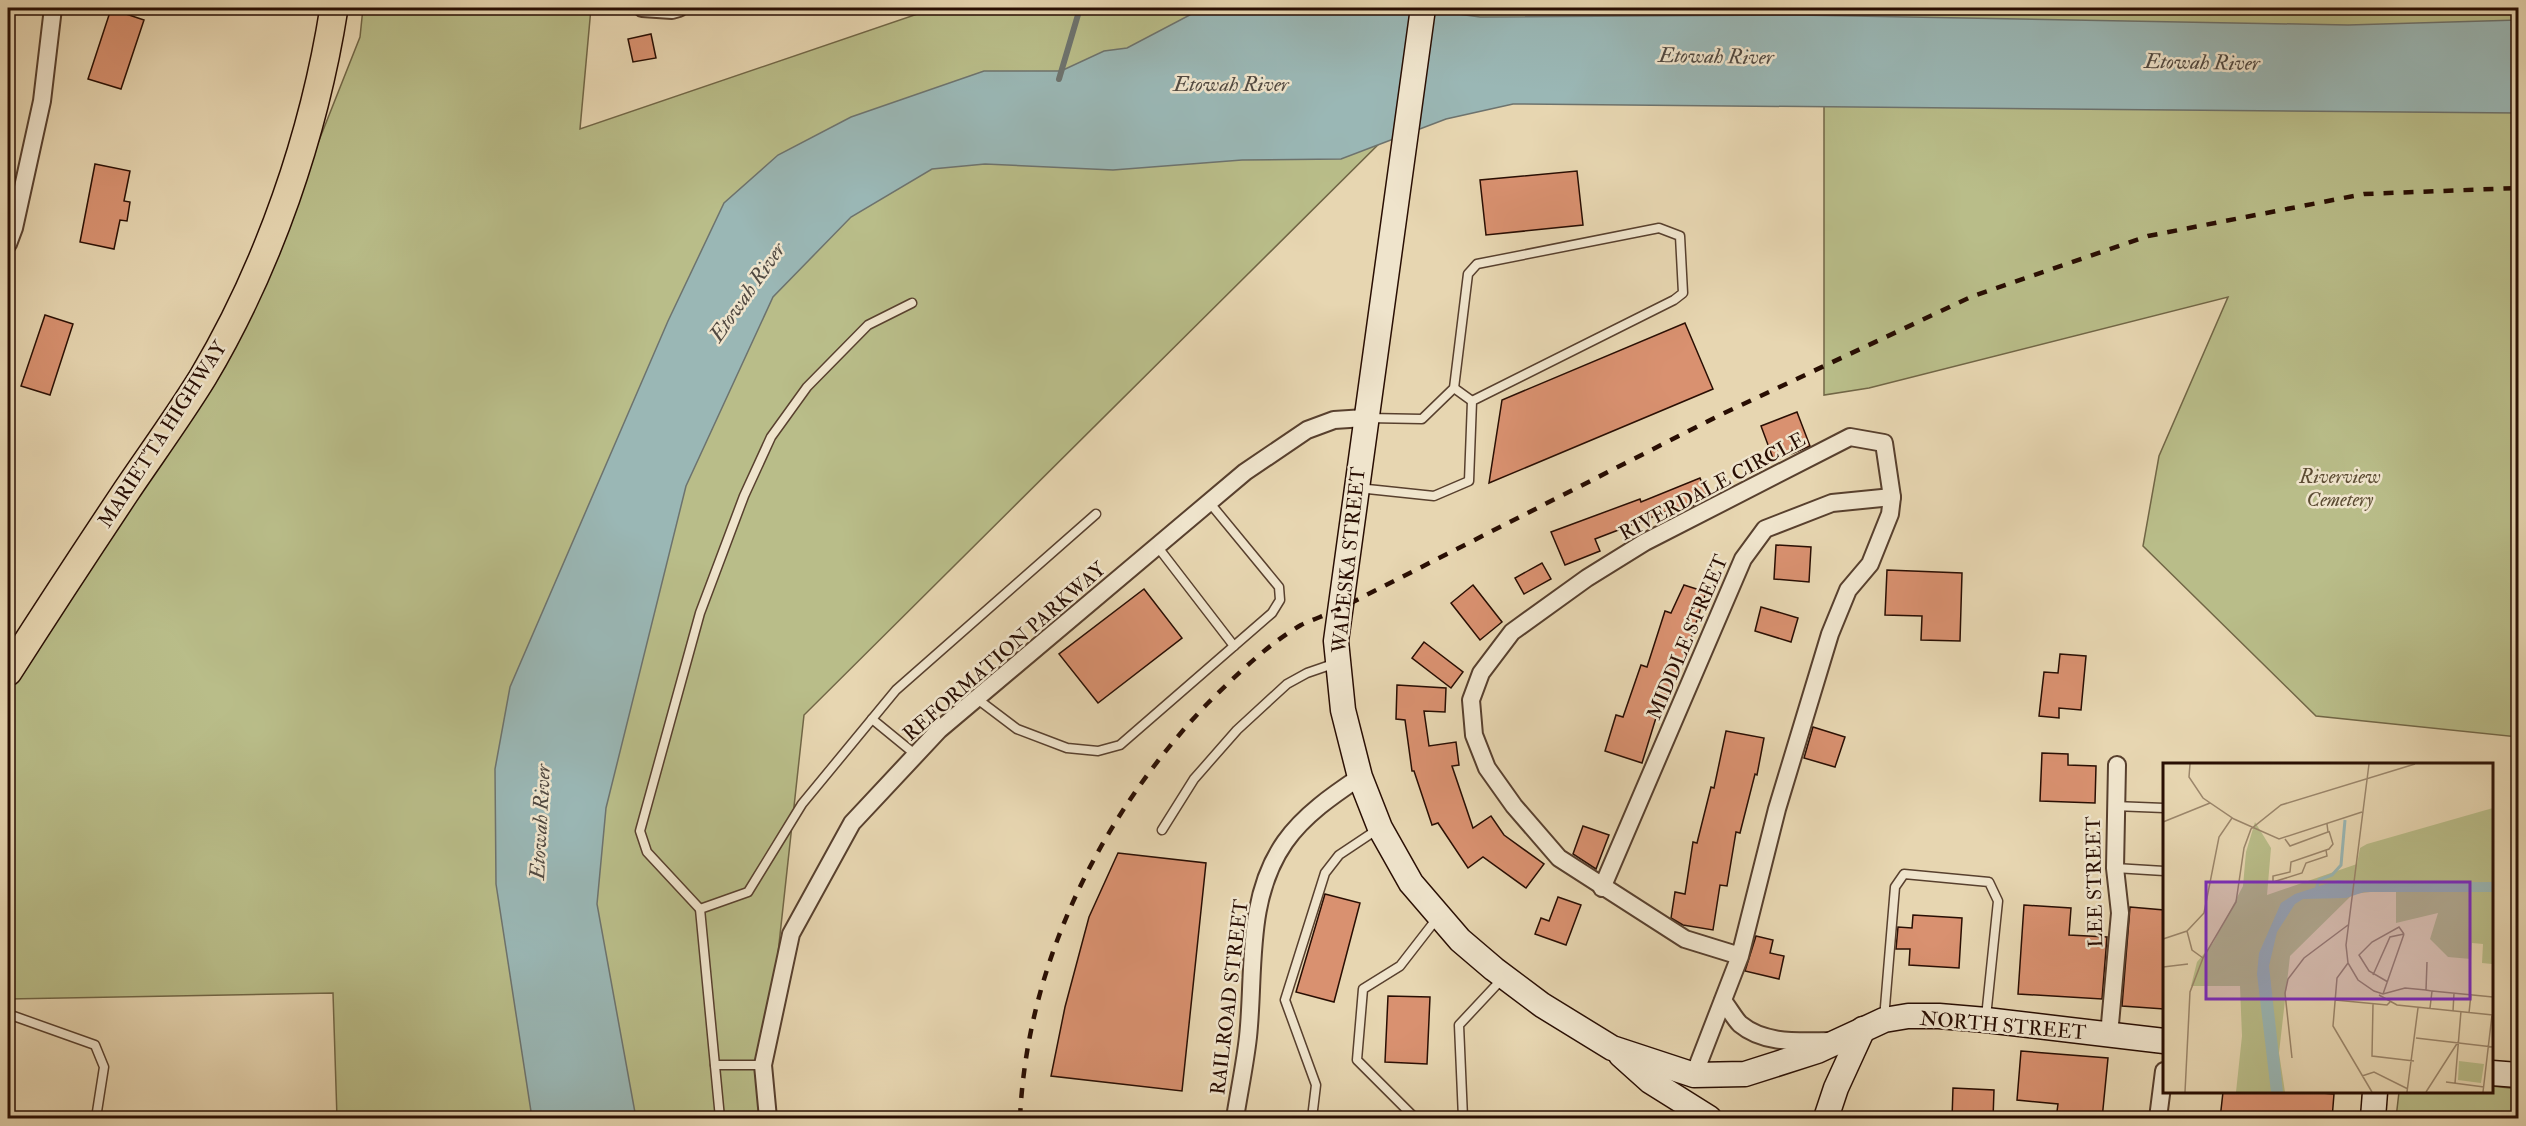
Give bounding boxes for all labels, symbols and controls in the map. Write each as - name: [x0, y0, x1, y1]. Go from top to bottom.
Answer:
- water label: Etowah River: [1656, 42, 1775, 71]
- water label: Etowah River: [2142, 48, 2261, 77]
- water label: Etowah River: [1171, 71, 1290, 98]
- water label: Etowah River: [702, 236, 792, 349]
- street label: MARIETTA HIGHWAY: [93, 335, 233, 532]
- street label: RIVERDALE CIRCLE: [1615, 427, 1810, 546]
- park label: Riverview Cemetery: [2298, 464, 2381, 512]
- street label: WALESKA STREET: [1326, 466, 1371, 655]
- street label: MIDDLE STREET: [1641, 551, 1734, 723]
- street label: REFORMATION PARKWAY: [898, 556, 1112, 746]
- water label: Etowah River: [524, 763, 557, 882]
- inset map: [2163, 763, 2493, 1093]
- street label: LEE STREET: [2081, 816, 2108, 948]
- street label: RAILROAD STREET: [1205, 898, 1254, 1096]
- street label: NORTH STREET: [1919, 1006, 2087, 1045]

